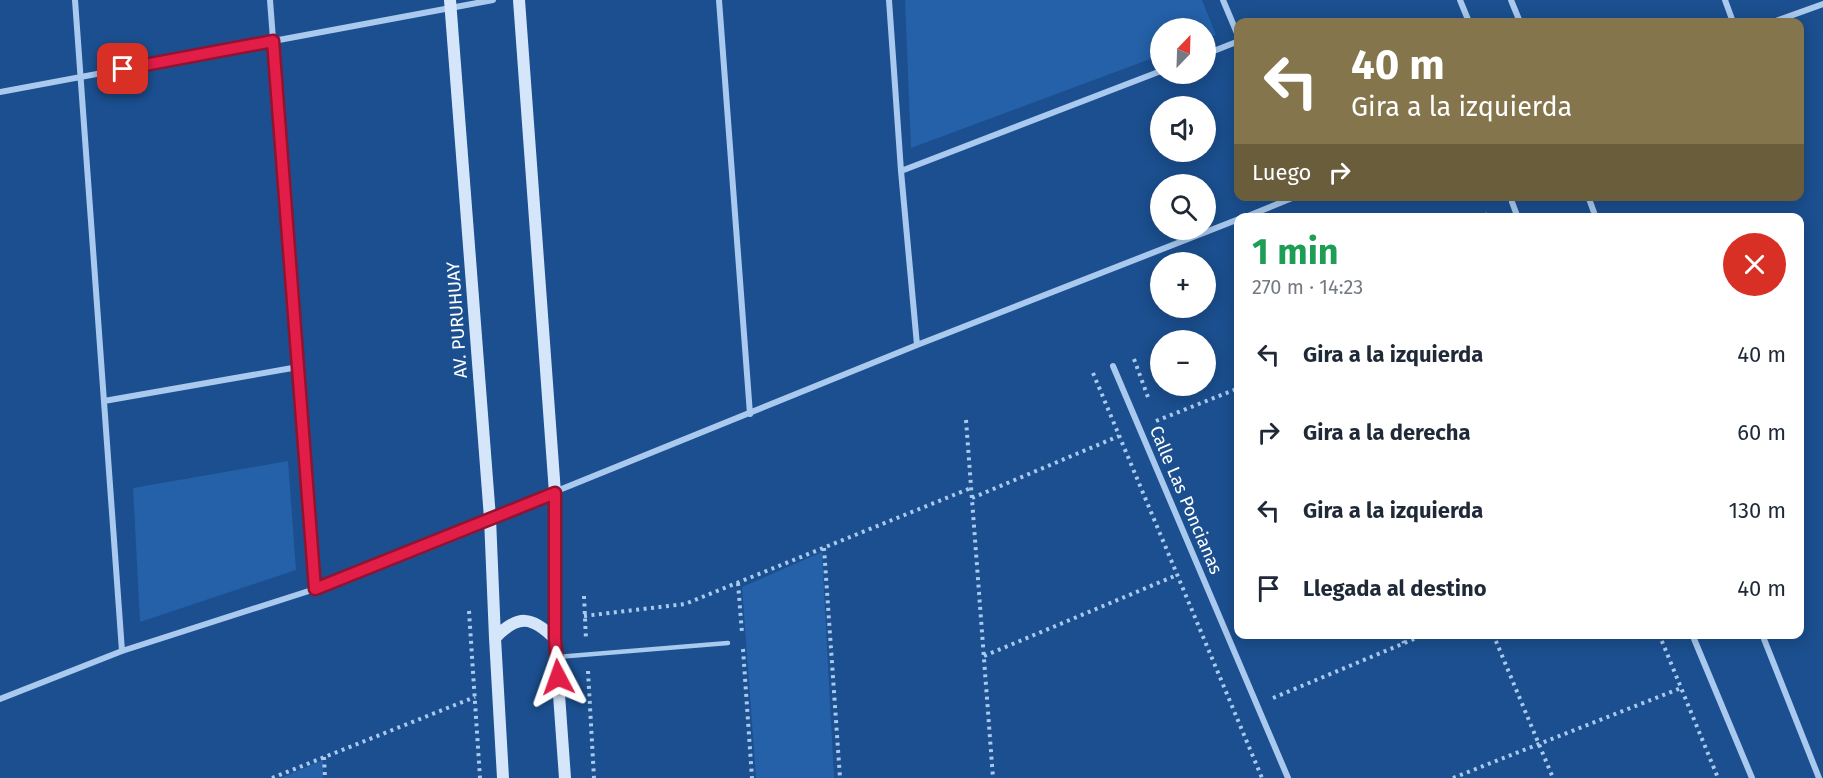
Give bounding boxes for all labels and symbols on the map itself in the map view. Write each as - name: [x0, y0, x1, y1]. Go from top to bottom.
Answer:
- north arrow: [1150, 18, 1216, 84]
- pin: [97, 43, 148, 94]
- street label: AV. PURUHUAY: [442, 261, 472, 379]
- street label: Calle Las Poncianas: [1145, 422, 1227, 578]
- position arrow: [526, 645, 590, 709]

